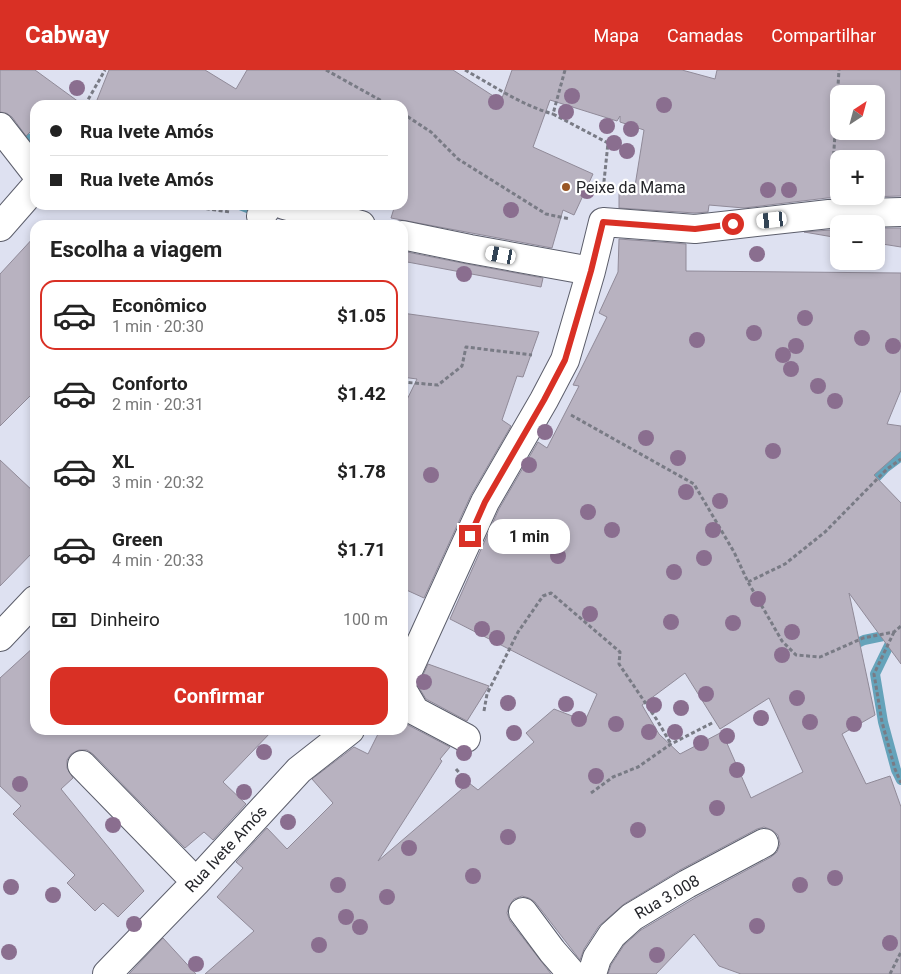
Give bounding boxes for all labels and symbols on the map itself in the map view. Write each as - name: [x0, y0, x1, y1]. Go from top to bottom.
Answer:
- north arrow: [830, 85, 885, 140]
- place label: Peixe da Mama: [576, 178, 686, 197]
- marker: Peixe da Mama: [560, 181, 572, 193]
- car: [756, 211, 787, 229]
- route start: [722, 213, 744, 235]
- car: [484, 245, 517, 265]
- callout: 1 min: [488, 518, 570, 554]
- route end: [459, 525, 481, 547]
- street label: Rua Ivete Amós: [181, 802, 271, 896]
- street label: Rua 3.008: [631, 871, 703, 923]

